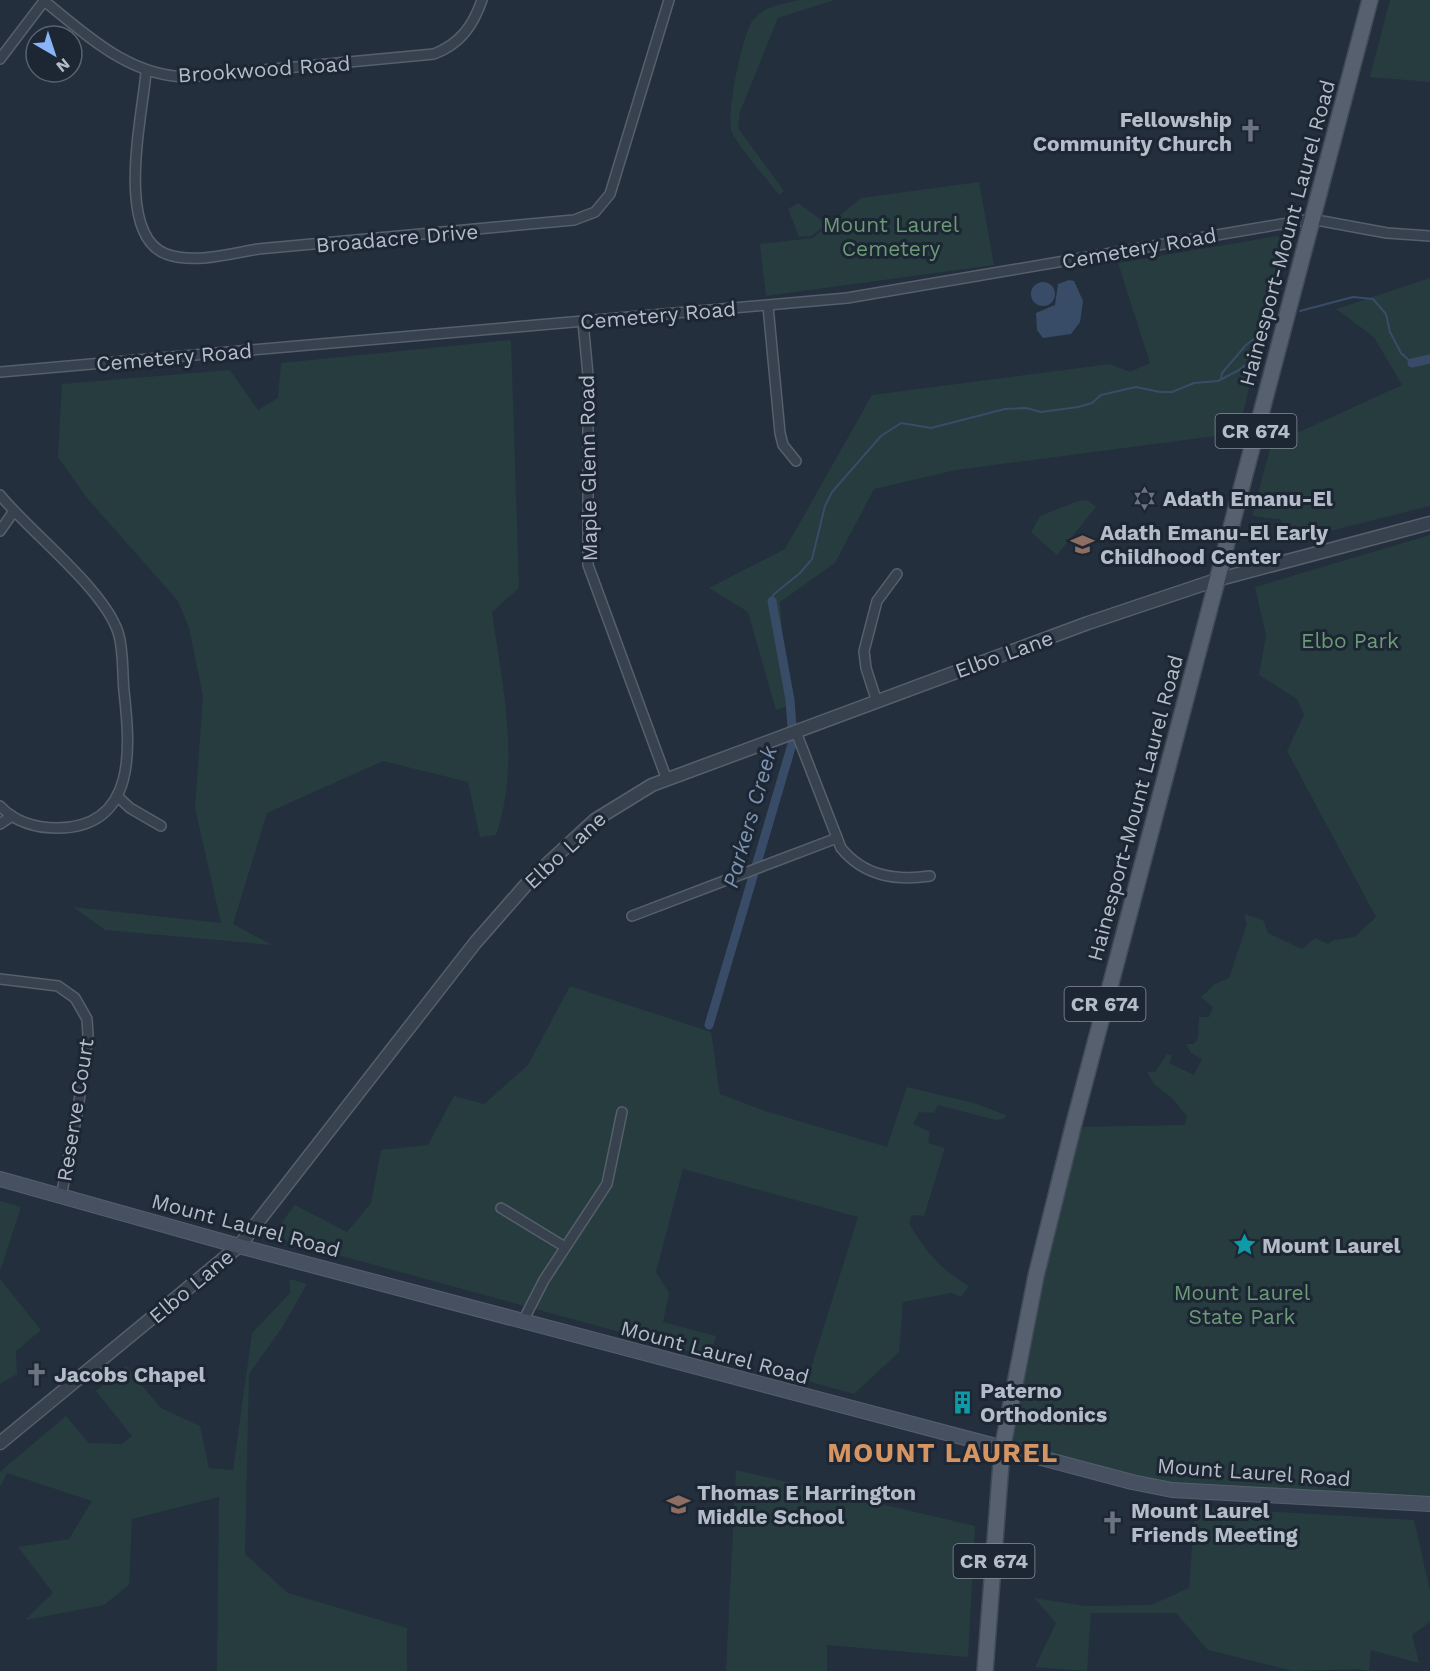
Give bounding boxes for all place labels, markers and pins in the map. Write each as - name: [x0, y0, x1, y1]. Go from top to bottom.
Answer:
- place label: Fellowship Community Church: [1033, 107, 1232, 156]
- church icon: Fellowship Community Church: [1237, 118, 1263, 144]
- synagogue icon: Adath Emanu-El: [1132, 485, 1158, 511]
- place label: Adath Emanu-El: [1163, 486, 1333, 511]
- place label: Adath Emanu-El Early Childhood Center: [1100, 520, 1328, 569]
- school or university icon: Adath Emanu-El Early Childhood Center: [1069, 531, 1095, 557]
- place icon: Mount Laurel: [1231, 1232, 1257, 1258]
- place label: Mount Laurel: [1262, 1233, 1401, 1258]
- church icon: Jacobs Chapel: [23, 1361, 49, 1387]
- place label: Jacobs Chapel: [54, 1362, 206, 1387]
- place label: Paterno Orthodonics: [980, 1378, 1107, 1427]
- building icon: Paterno Orthodonics: [949, 1389, 975, 1415]
- place label: Thomas E Harrington Middle School: [697, 1480, 916, 1529]
- school or university icon: Thomas E Harrington Middle School: [666, 1491, 692, 1517]
- place label: Mount Laurel Friends Meeting: [1131, 1498, 1298, 1547]
- church icon: Mount Laurel Friends Meeting: [1100, 1509, 1126, 1535]

